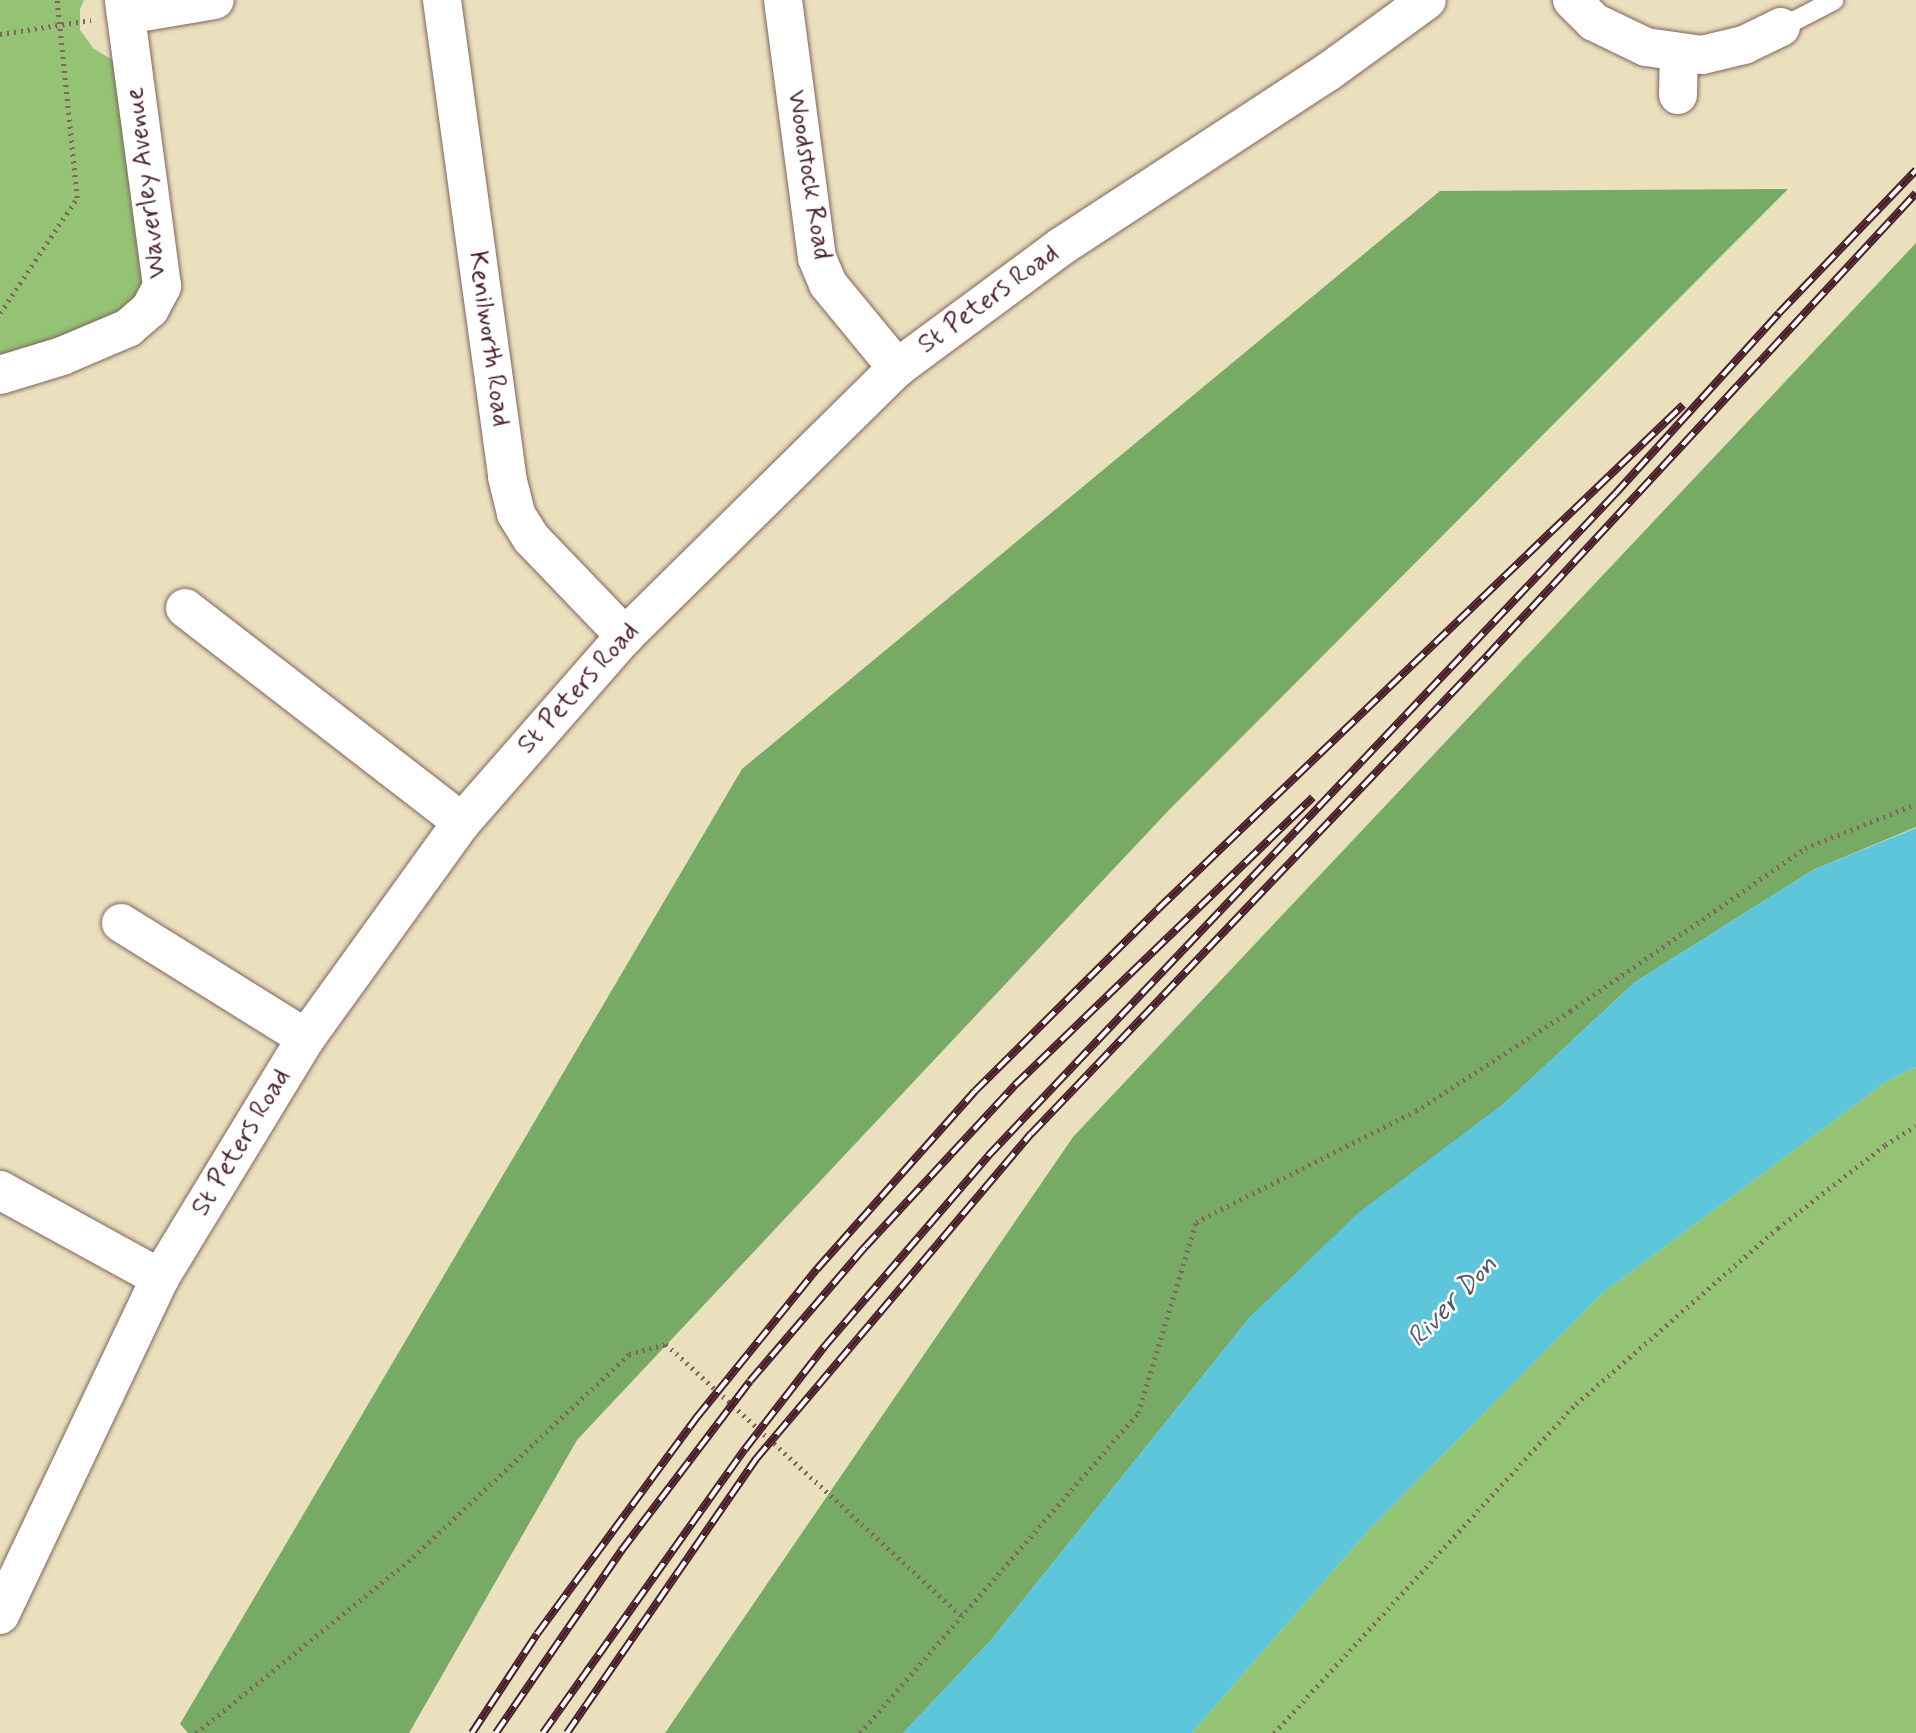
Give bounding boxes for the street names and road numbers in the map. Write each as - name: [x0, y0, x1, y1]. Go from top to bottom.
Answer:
- street label: Waverley Avenue: [120, 85, 174, 281]
- street label: Woodstock Road: [779, 89, 837, 261]
- street label: St Peters Road: [915, 240, 1063, 360]
- street label: Kenilworth Road: [460, 249, 516, 429]
- street label: St Peters Road: [514, 619, 644, 759]
- street label: St Peters Road: [187, 1066, 297, 1220]

